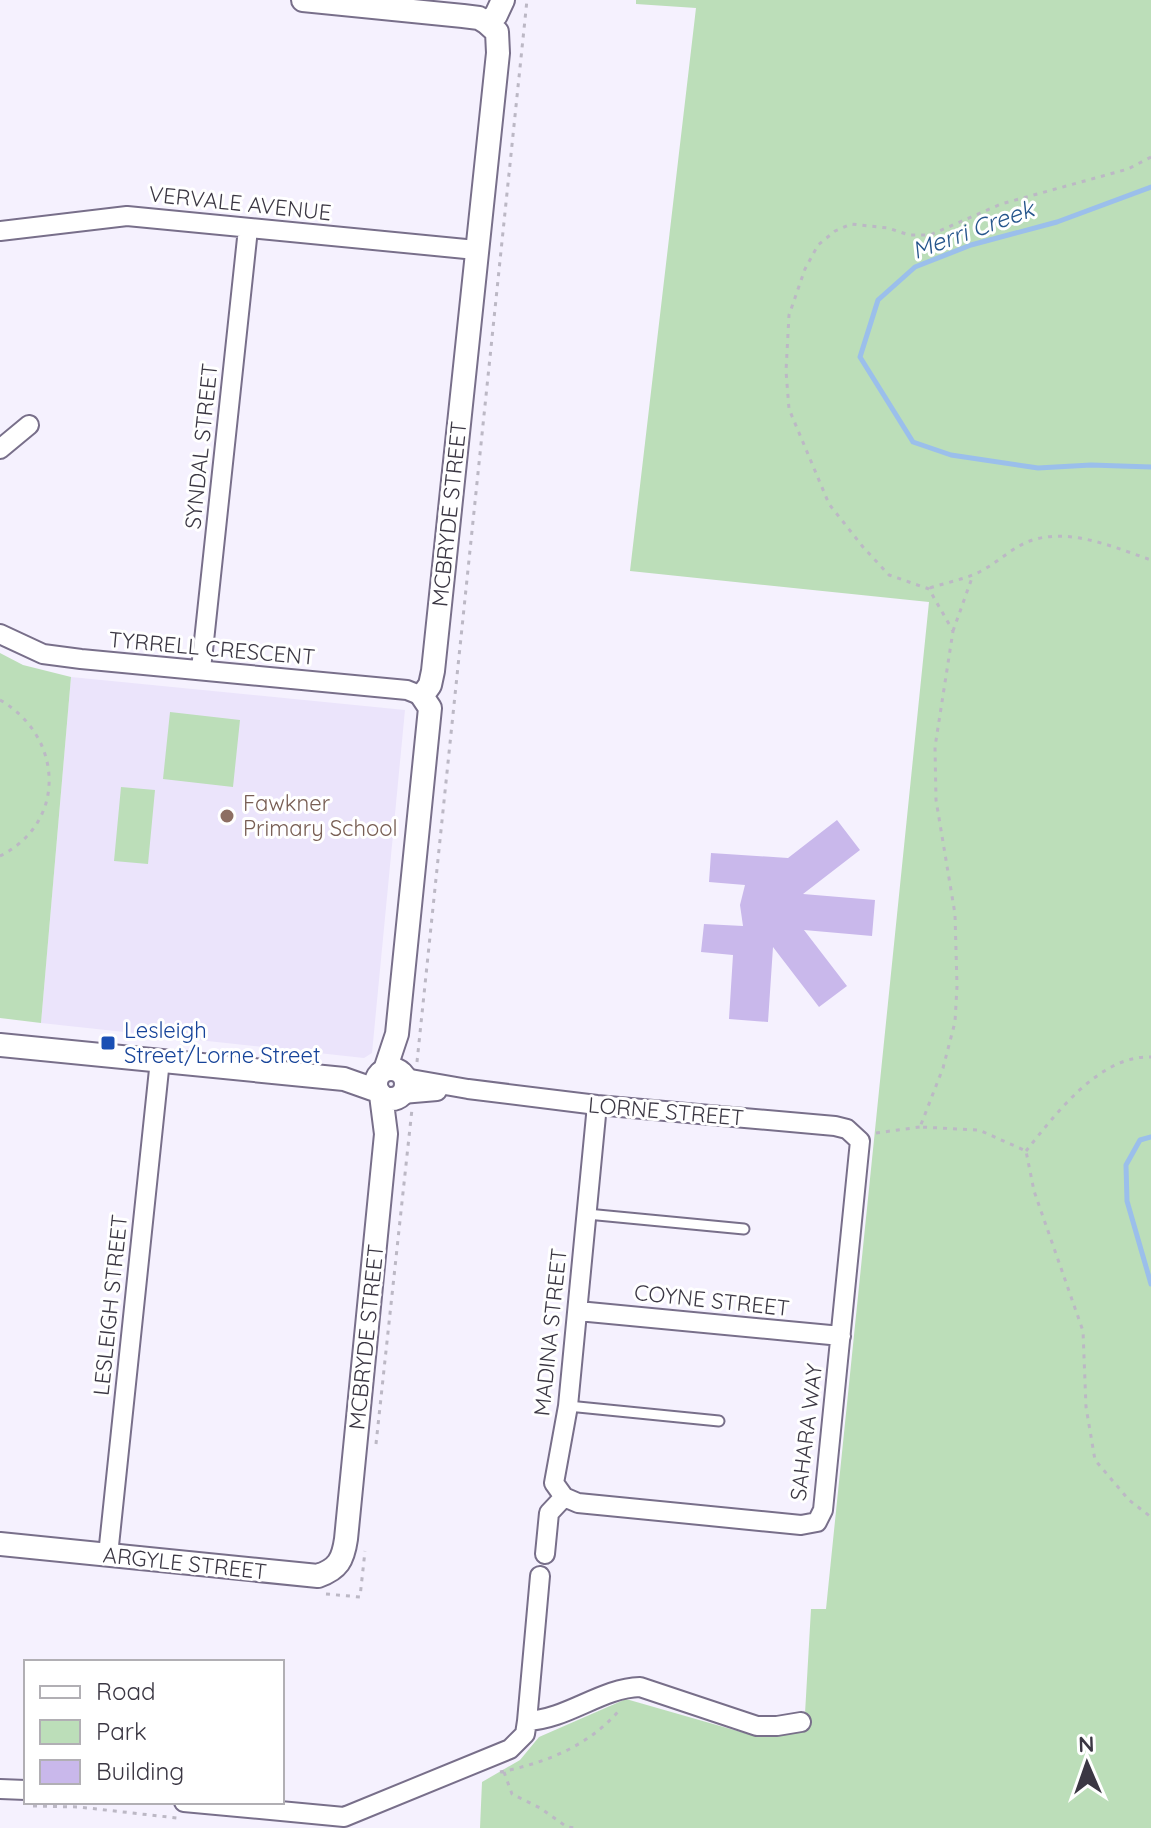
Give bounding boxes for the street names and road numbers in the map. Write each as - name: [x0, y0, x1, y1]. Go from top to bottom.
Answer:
- street label: VERVALE AVENUE: [147, 179, 333, 227]
- street label: SYNDAL STREET: [178, 362, 224, 530]
- street label: MCBRYDE STREET: [425, 420, 473, 608]
- street label: TYRRELL CRESCENT: [108, 625, 316, 671]
- street label: LORNE STREET: [587, 1090, 745, 1132]
- street label: LESLEIGH STREET: [87, 1213, 133, 1397]
- street label: MCBRYDE STREET: [342, 1243, 390, 1431]
- street label: MADINA STREET: [527, 1247, 573, 1417]
- street label: COYNE STREET: [633, 1278, 791, 1322]
- street label: SAHARA WAY: [784, 1362, 828, 1502]
- street label: ARGYLE STREET: [102, 1540, 268, 1586]

